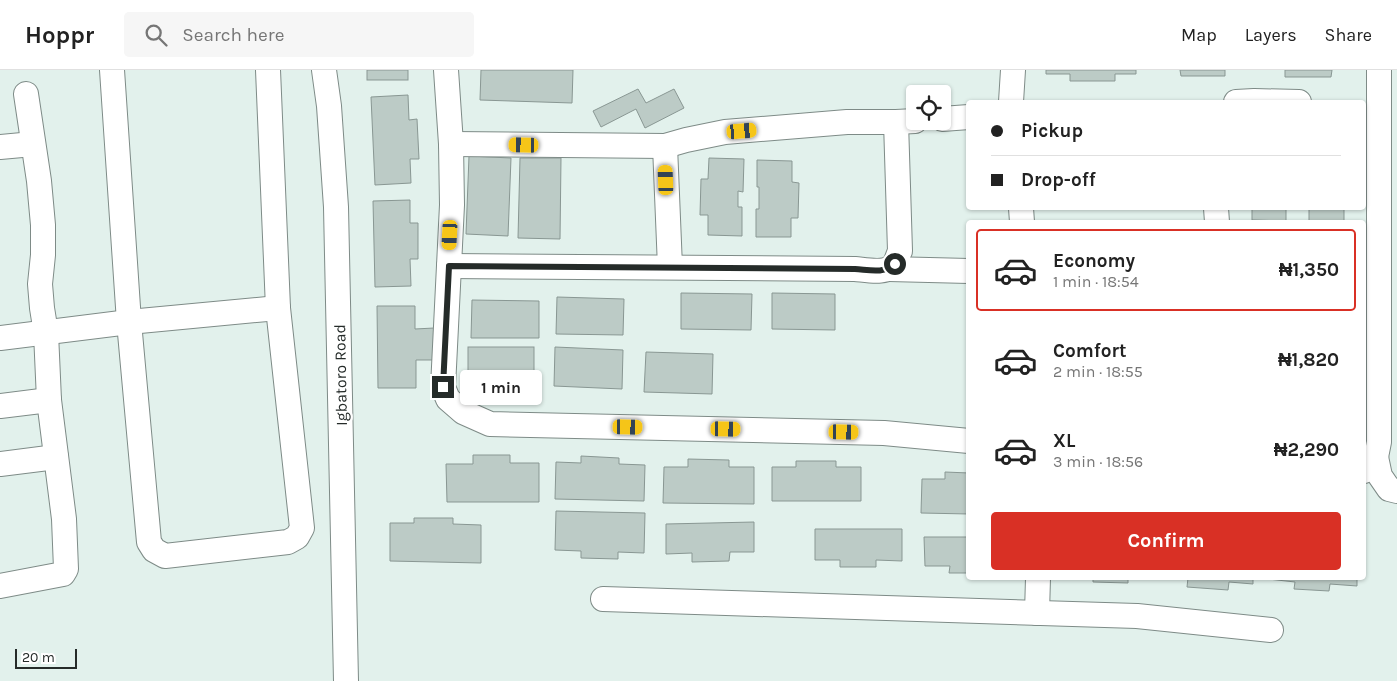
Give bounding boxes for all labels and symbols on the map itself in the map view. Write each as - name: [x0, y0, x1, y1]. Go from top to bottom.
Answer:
- car: [726, 122, 757, 140]
- car: [508, 137, 539, 153]
- car: [657, 165, 674, 195]
- car: [441, 220, 458, 250]
- route start: [884, 253, 906, 275]
- street label: Igbatoro Road: [330, 324, 351, 426]
- callout: 1 min: [460, 370, 543, 404]
- route end: [432, 376, 454, 398]
- car: [612, 419, 643, 435]
- car: [710, 421, 741, 437]
- car: [828, 424, 859, 440]
- scale bar: [15, 646, 78, 669]

